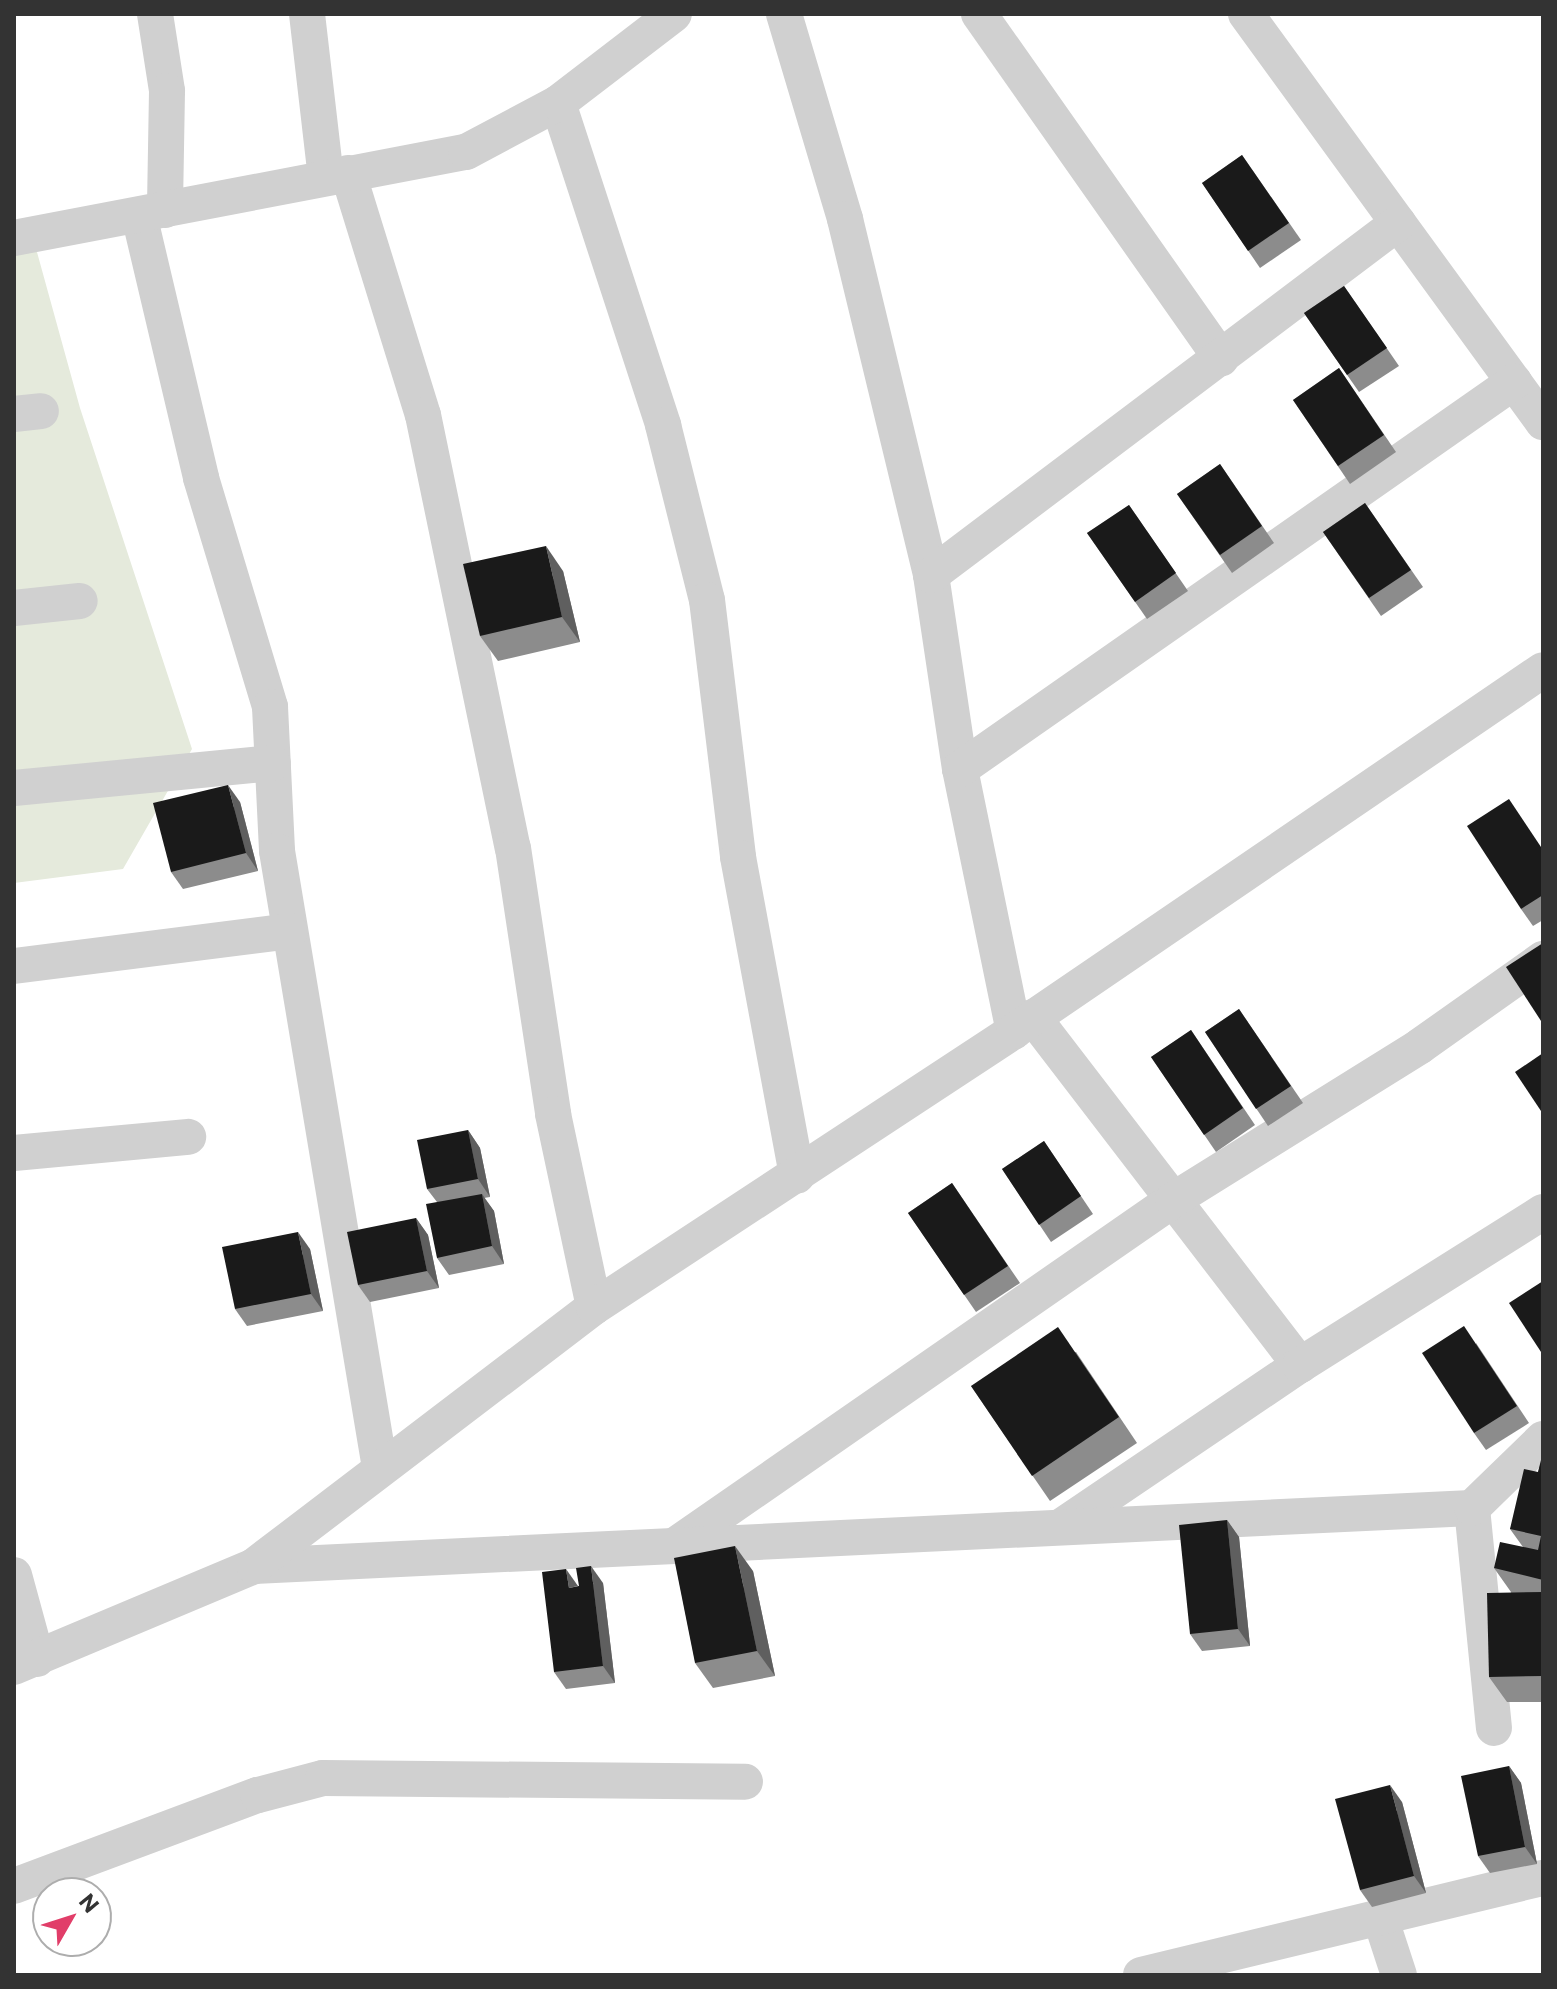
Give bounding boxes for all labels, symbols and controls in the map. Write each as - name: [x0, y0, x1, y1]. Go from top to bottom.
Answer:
- north arrow: [32, 1877, 112, 1957]
- text: N: [74, 1888, 105, 1918]

